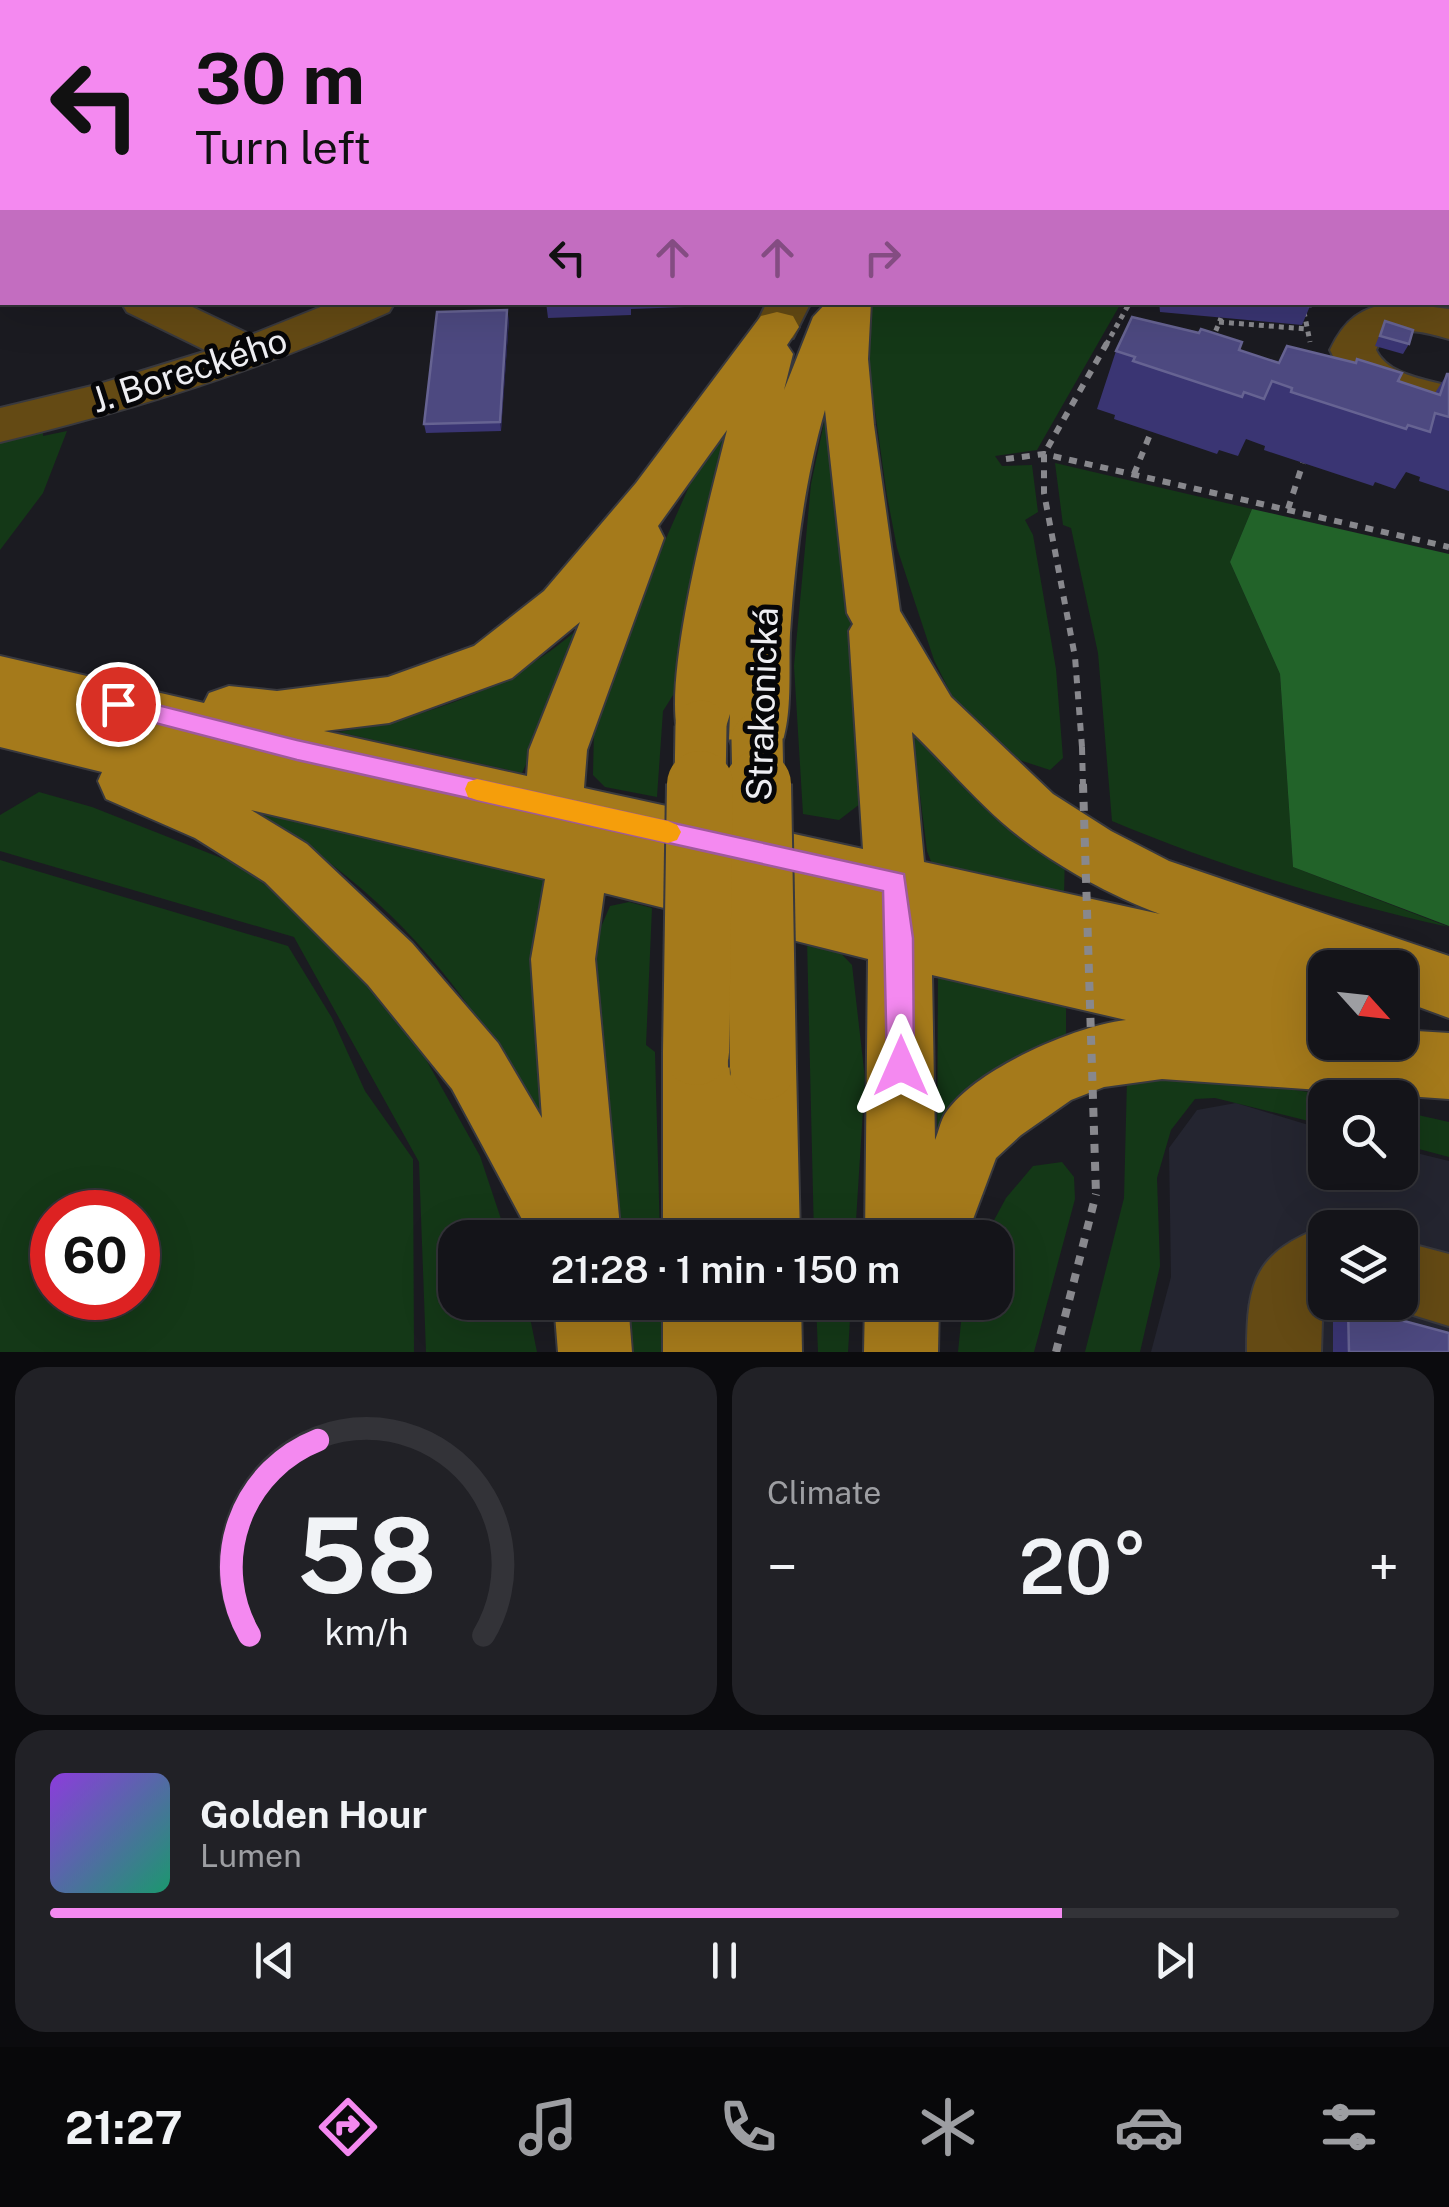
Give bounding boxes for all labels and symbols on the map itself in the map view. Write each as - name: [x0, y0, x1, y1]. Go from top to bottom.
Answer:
- street label: J. Boreckého: [86, 319, 292, 421]
- street label: Strakonická: [738, 607, 786, 801]
- pin: [76, 662, 161, 747]
- north arrow: [1308, 950, 1418, 1060]
- position arrow: [849, 1014, 953, 1118]
- speed limit sign: 60: [30, 1190, 160, 1320]

